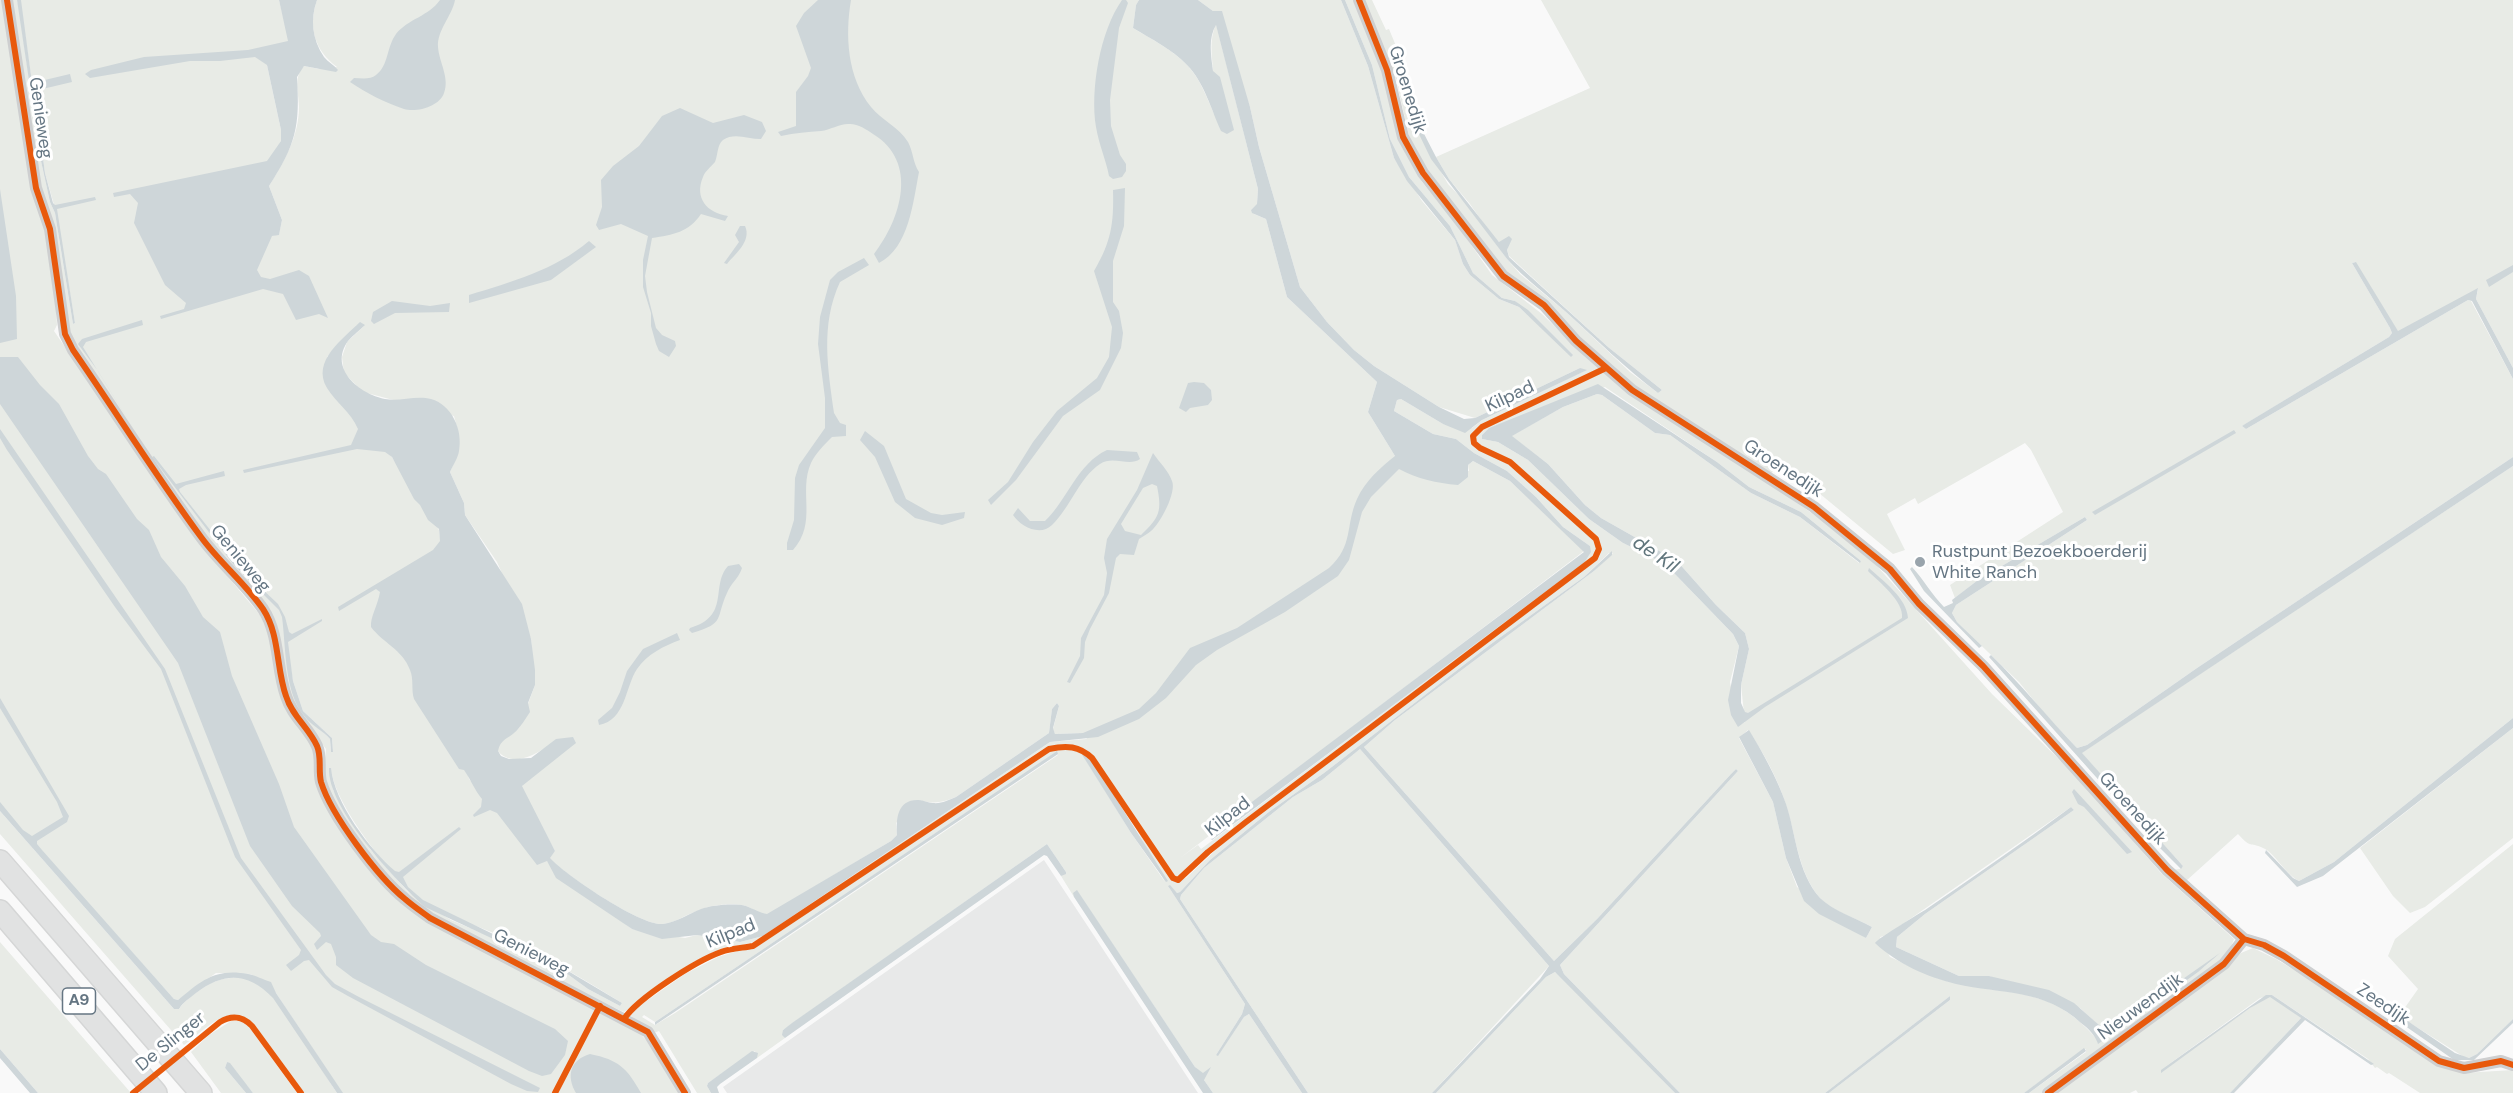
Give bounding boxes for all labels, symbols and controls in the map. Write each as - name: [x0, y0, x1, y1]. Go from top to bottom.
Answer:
- street label: Groenedijk: [1383, 44, 1431, 136]
- street label: Genieweg: [24, 76, 56, 160]
- street label: Kilpad: [1482, 376, 1538, 418]
- street label: Groenedijk: [1739, 435, 1827, 503]
- street label: Genieweg: [205, 521, 275, 597]
- water label: de Kil: [1627, 531, 1683, 579]
- place label: Rustpunt Bezoekboerderij White Ranch: [1932, 541, 2147, 584]
- marker: Rustpunt Bezoekboerderij White Ranch: [1913, 555, 1927, 569]
- street label: Groenedijk: [2094, 768, 2170, 850]
- street label: Kilpad: [1201, 793, 1255, 841]
- street label: Kilpad: [703, 914, 759, 954]
- street label: Genieweg: [490, 925, 572, 981]
- street label: Nieuwendijk: [2094, 969, 2188, 1045]
- street label: Zeedijk: [2352, 979, 2414, 1031]
- road number: A9: [62, 988, 96, 1014]
- street label: De Slinger: [132, 1007, 210, 1077]

